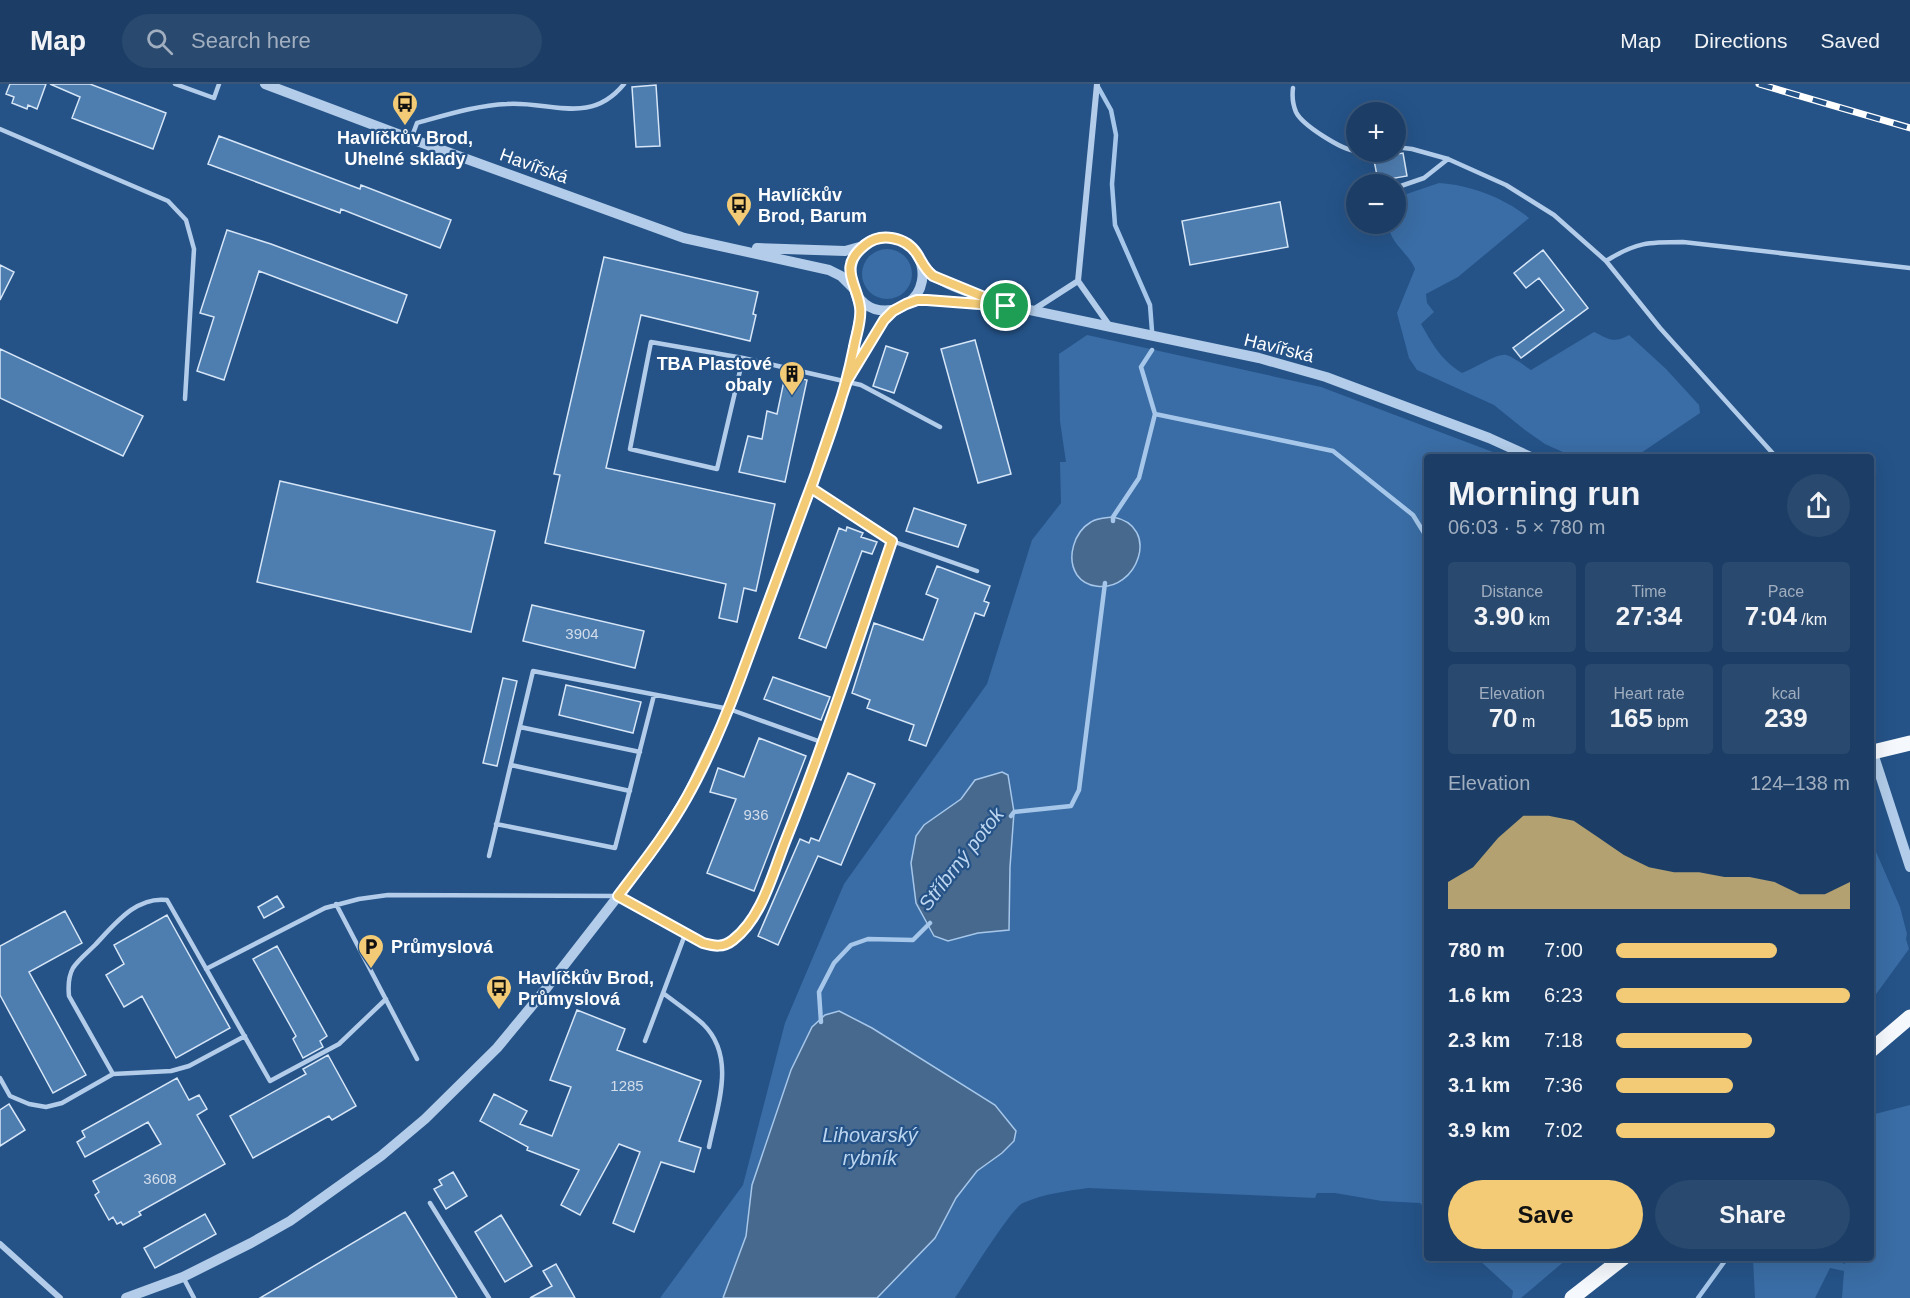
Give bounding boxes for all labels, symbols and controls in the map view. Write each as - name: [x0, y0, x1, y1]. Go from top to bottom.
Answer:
- search box: [122, 14, 542, 68]
- text: Map: [30, 25, 86, 56]
- icon: search: [143, 25, 176, 58]
- text: Search here: [191, 28, 311, 53]
- text: Map: [1620, 29, 1661, 52]
- text: Directions: [1694, 29, 1787, 52]
- text: Saved: [1820, 29, 1880, 52]
- bus stop icon: Havlíčkův Brod, Uhelné sklady: [390, 89, 420, 127]
- map controls: [1346, 102, 1406, 234]
- button: +: [1346, 102, 1406, 162]
- place label: Havlíčkův Brod, Uhelné sklady: [337, 128, 473, 169]
- street label: Havířská: [497, 144, 572, 188]
- button: −: [1346, 174, 1406, 234]
- place label: Havlíčkův Brod, Barum: [758, 185, 867, 226]
- bus stop icon: Havlíčkův Brod, Barum: [724, 190, 754, 228]
- pin: [980, 280, 1031, 331]
- icon: arrive: [989, 289, 1022, 322]
- street label: Havířská: [1242, 330, 1317, 367]
- place label: TBA Plastové obaly: [657, 354, 772, 395]
- building icon: TBA Plastové obaly: [777, 359, 807, 397]
- button: share: [1787, 474, 1850, 537]
- text: Morning run: [1448, 475, 1640, 512]
- text: 06:03 · 5 × 780 m: [1448, 516, 1605, 538]
- text: Distance: [1481, 583, 1543, 600]
- text: Time: [1632, 583, 1666, 600]
- text: Pace: [1768, 583, 1804, 600]
- text: 3.90: [1474, 601, 1524, 631]
- text: 27:34: [1616, 601, 1682, 631]
- text: 7:04: [1745, 601, 1797, 631]
- text: km: [1524, 611, 1550, 628]
- text: /km: [1797, 611, 1827, 628]
- house number: 3904: [565, 625, 599, 642]
- text: Elevation: [1479, 685, 1545, 702]
- text: Heart rate: [1613, 685, 1685, 702]
- text: kcal: [1772, 685, 1800, 702]
- text: 70: [1489, 703, 1518, 733]
- text: 165: [1610, 703, 1653, 733]
- text: 239: [1764, 703, 1808, 733]
- text: m: [1518, 713, 1535, 730]
- text: bpm: [1653, 713, 1688, 730]
- text: Elevation: [1448, 772, 1530, 794]
- text: 124–138 m: [1750, 772, 1850, 794]
- water label: Stříbrný potok: [914, 802, 1009, 915]
- house number: 936: [743, 806, 769, 823]
- parking icon: Průmyslová: [356, 932, 386, 970]
- place label: Průmyslová: [391, 937, 494, 957]
- text: 780 m: [1448, 939, 1505, 961]
- text: 7:00: [1544, 939, 1583, 961]
- place label: Havlíčkův Brod, Průmyslová: [518, 968, 654, 1009]
- bus stop icon: Havlíčkův Brod, Průmyslová: [484, 973, 514, 1011]
- text: 1.6 km: [1448, 984, 1510, 1006]
- text: 6:23: [1544, 984, 1583, 1006]
- text: 2.3 km: [1448, 1029, 1510, 1051]
- text: 7:18: [1544, 1029, 1583, 1051]
- text: 3.1 km: [1448, 1074, 1510, 1096]
- text: 7:36: [1544, 1074, 1583, 1096]
- house number: 1285: [610, 1077, 644, 1094]
- text: 3.9 km: [1448, 1119, 1510, 1141]
- text: 7:02: [1544, 1119, 1583, 1141]
- water label: Lihovarský rybník: [822, 1124, 919, 1169]
- house number: 3608: [143, 1170, 177, 1187]
- button: Save: [1448, 1180, 1643, 1249]
- button: Share: [1655, 1180, 1850, 1249]

